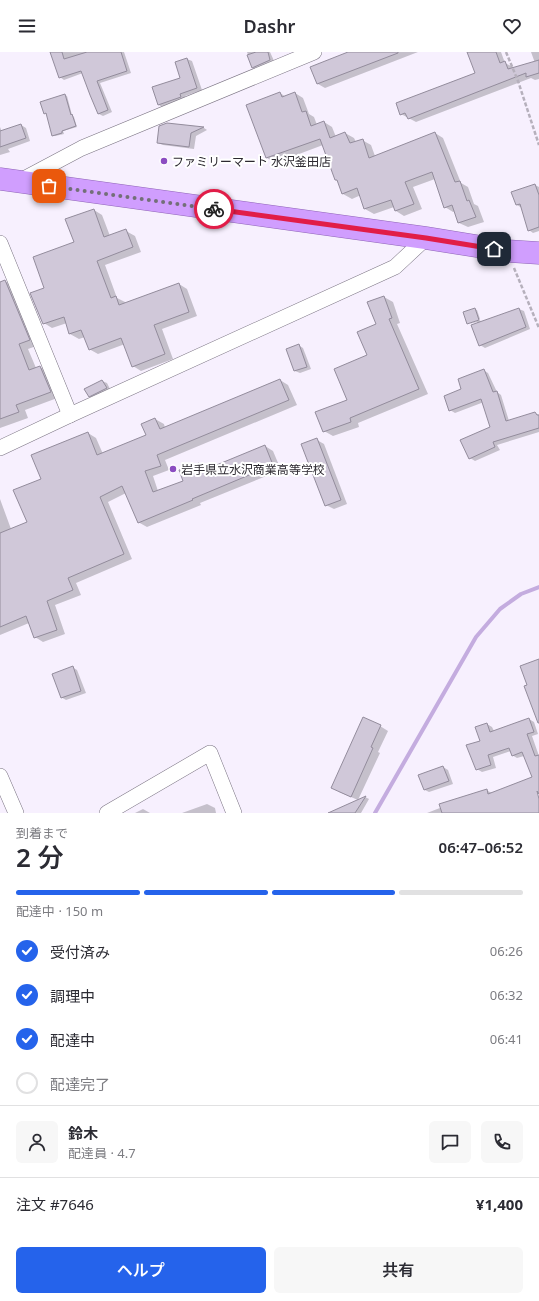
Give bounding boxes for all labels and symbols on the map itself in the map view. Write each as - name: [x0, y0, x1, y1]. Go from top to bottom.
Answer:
- place label: ファミリーマート 水沢釜田店: [172, 153, 331, 170]
- marker: ファミリーマート 水沢釜田店: [159, 156, 169, 166]
- pin: [32, 169, 66, 203]
- courier: [194, 189, 234, 229]
- pin: [477, 232, 511, 266]
- place label: 岩手県立水沢商業高等学校: [181, 461, 325, 478]
- marker: 岩手県立水沢商業高等学校: [168, 464, 178, 474]

